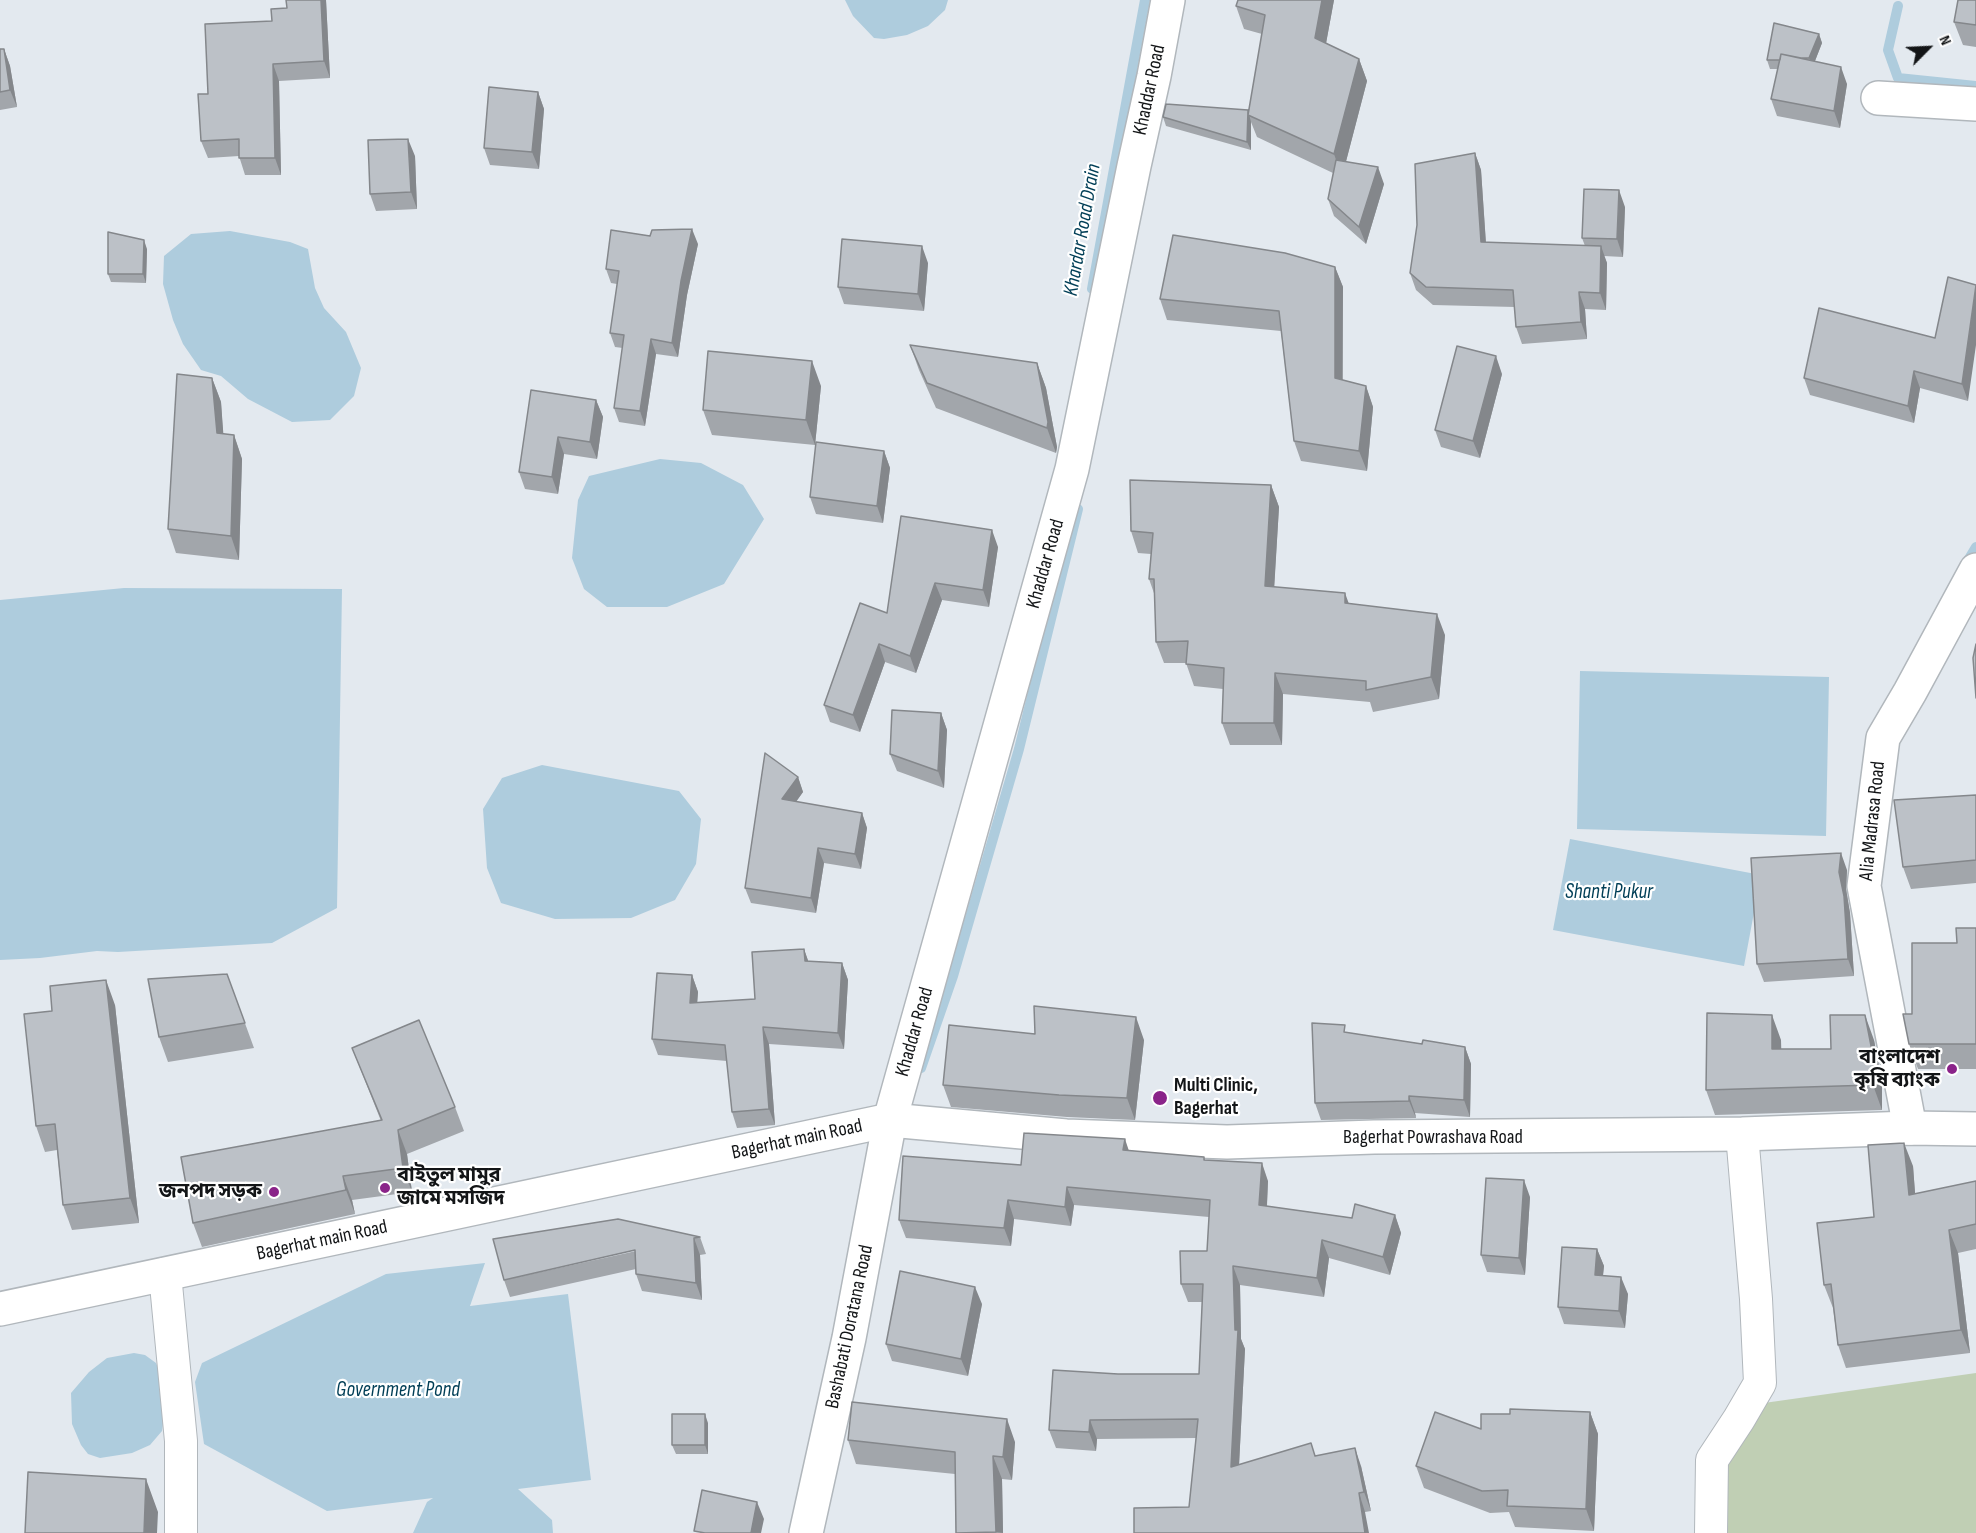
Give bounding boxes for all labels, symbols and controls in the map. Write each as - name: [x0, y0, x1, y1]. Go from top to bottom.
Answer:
- north arrow: [1898, 18, 1958, 78]
- text: N: [1934, 33, 1955, 48]
- street label: Khaddar Road: [1129, 43, 1171, 137]
- water label: Khardar Road Drain: [1059, 162, 1107, 298]
- street label: Khaddar Road: [1022, 516, 1070, 612]
- street label: Alia Madrasa Road: [1855, 760, 1891, 882]
- water label: Shanti Pukur: [1565, 880, 1653, 906]
- street label: Khaddar Road: [891, 984, 939, 1080]
- place label: বাংলাদেশ কৃষি ব্যাংক: [1854, 1046, 1940, 1093]
- marker: বাংলাদেশ কৃষি ব্যাংক: [1945, 1062, 1959, 1076]
- place label: Multi Clinic, Bagerhat: [1174, 1074, 1258, 1121]
- marker: Multi Clinic, Bagerhat: [1151, 1089, 1169, 1107]
- street label: Bagerhat main Road: [729, 1114, 865, 1166]
- street label: Bagerhat Powrashava Road: [1343, 1126, 1523, 1150]
- place label: বাইতুল মামুর জামে মসজিদ: [397, 1164, 505, 1211]
- place label: জনপদ সড়ক: [159, 1180, 262, 1204]
- marker: বাইতুল মামুর জামে মসজিদ: [378, 1181, 392, 1195]
- marker: জনপদ সড়ক: [267, 1185, 281, 1199]
- street label: Bagerhat main Road: [254, 1215, 390, 1267]
- street label: Bashabati Doratana Road: [821, 1243, 879, 1411]
- water label: Government Pond: [336, 1378, 460, 1404]

